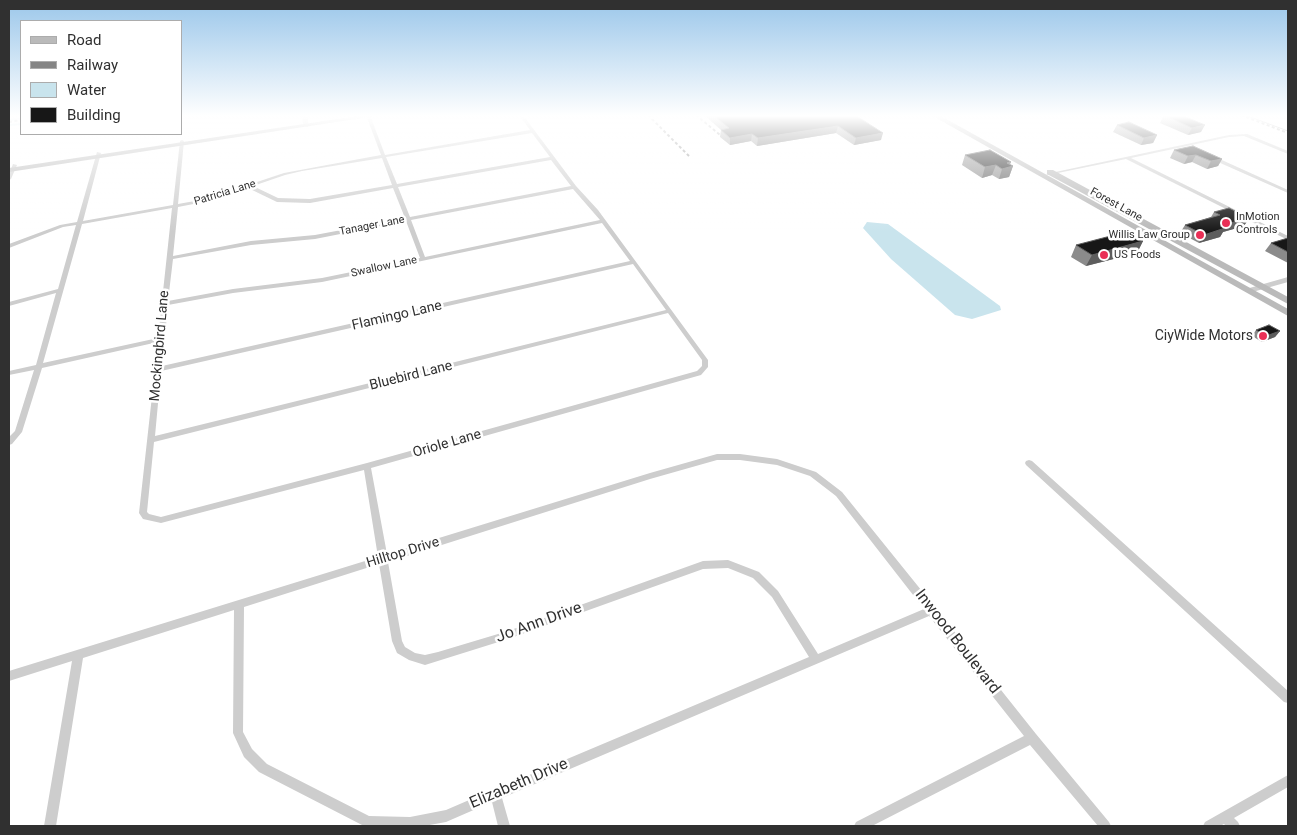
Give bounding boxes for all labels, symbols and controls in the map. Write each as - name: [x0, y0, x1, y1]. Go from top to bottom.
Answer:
- legend: [20, 20, 182, 135]
- text: Road: [67, 31, 101, 49]
- text: Railway: [67, 56, 118, 74]
- text: Water: [67, 81, 106, 99]
- text: Building: [67, 106, 121, 124]
- street label: Patricia Lane: [193, 177, 257, 209]
- street label: Forest Lane: [1088, 185, 1144, 225]
- place label: InMotion Controls: [1236, 210, 1280, 236]
- street label: Tanager Lane: [338, 213, 406, 239]
- marker: InMotion Controls: [1220, 217, 1232, 229]
- place label: Willis Law Group: [1109, 228, 1190, 242]
- marker: Willis Law Group: [1194, 229, 1206, 241]
- place label: US Foods: [1114, 248, 1161, 262]
- marker: US Foods: [1098, 249, 1110, 261]
- street label: Swallow Lane: [350, 254, 418, 280]
- street label: Mockingbird Lane: [147, 290, 173, 402]
- street label: Flamingo Lane: [350, 297, 444, 335]
- place label: CiyWide Motors: [1155, 328, 1253, 344]
- marker: CiyWide Motors: [1257, 330, 1269, 342]
- street label: Bluebird Lane: [368, 358, 454, 394]
- street label: Oriole Lane: [411, 426, 483, 462]
- street label: Hilltop Drive: [364, 534, 442, 572]
- street label: Inwood Boulevard: [910, 586, 1004, 698]
- street label: Jo Ann Drive: [493, 599, 585, 647]
- street label: Elizabeth Drive: [467, 755, 571, 813]

